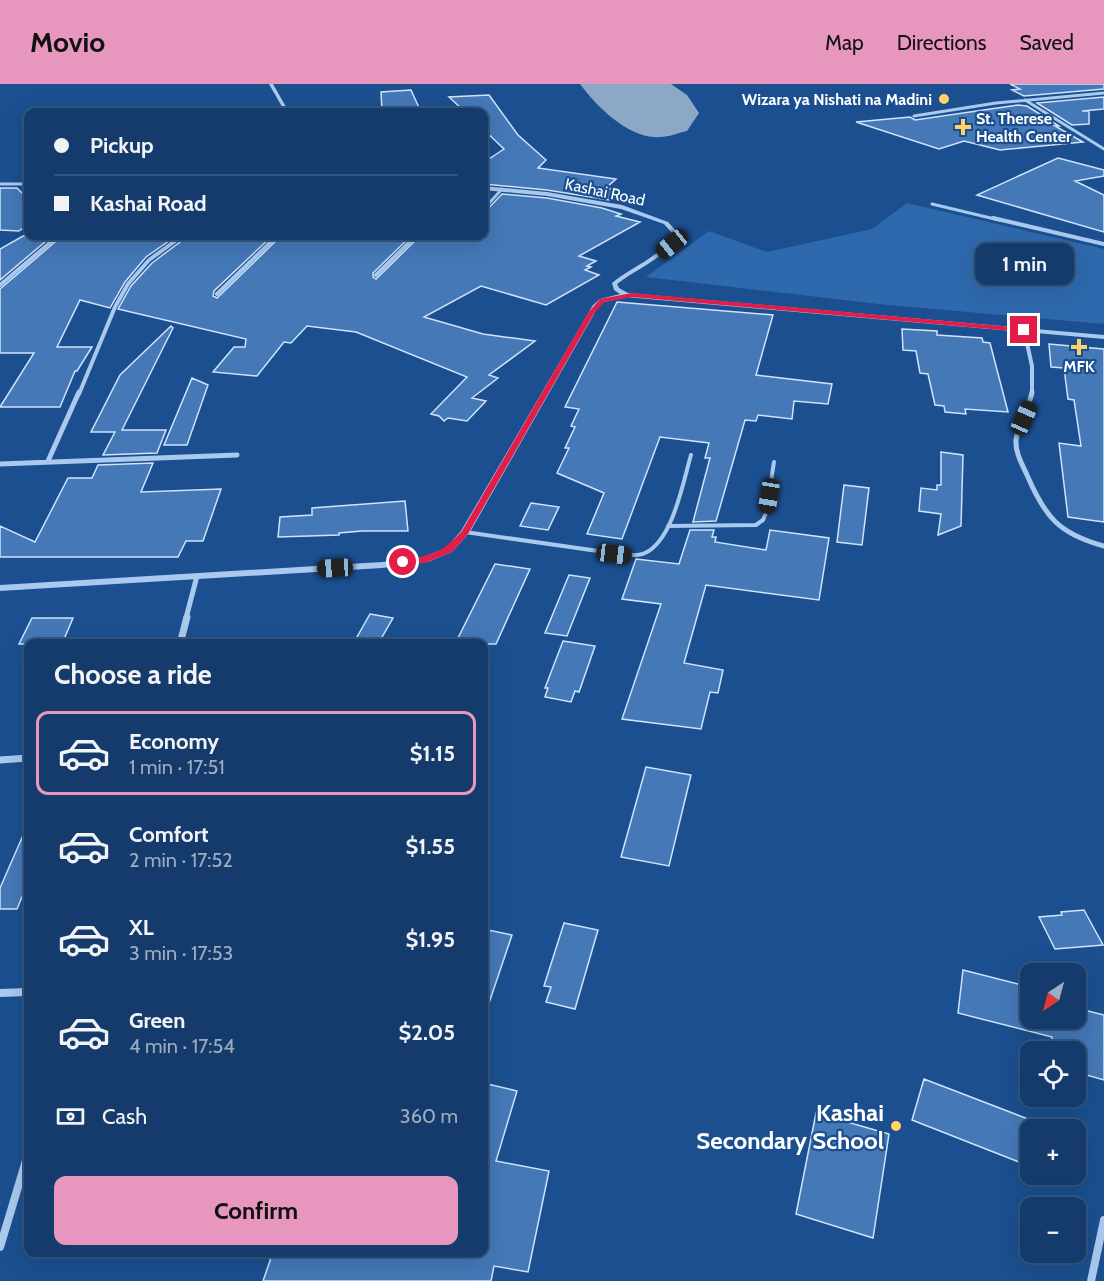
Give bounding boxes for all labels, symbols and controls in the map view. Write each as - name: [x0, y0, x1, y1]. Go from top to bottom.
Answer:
- text: Movio: [30, 25, 105, 59]
- text: Map: [825, 30, 864, 55]
- text: Directions: [897, 30, 986, 55]
- text: Saved: [1019, 30, 1074, 55]
- place label: Wizara ya Nishati na Madini: [742, 90, 932, 109]
- marker: Wizara ya Nishati na Madini: [937, 92, 951, 106]
- place label: St. Therese Health Center: [976, 109, 1072, 146]
- marker: St. Therese Health Center: [954, 118, 972, 136]
- text: Pickup: [90, 132, 154, 159]
- street label: Kashai Road: [563, 174, 647, 210]
- text: Kashai Road: [90, 190, 207, 217]
- car: [652, 226, 692, 262]
- callout: 1 min: [974, 243, 1074, 285]
- text: 1 min: [1002, 252, 1047, 276]
- route end: [1010, 316, 1037, 343]
- marker: MFK: [1072, 340, 1086, 354]
- place label: MFK: [1063, 357, 1095, 376]
- car: [1008, 398, 1040, 438]
- car: [757, 477, 781, 515]
- car: [595, 543, 633, 565]
- route start: [389, 548, 416, 575]
- car: [317, 558, 353, 578]
- text: Choose a ride: [54, 658, 212, 691]
- icon: car: [57, 726, 111, 780]
- text: Economy: [129, 728, 219, 755]
- text: $1.15: [410, 740, 455, 767]
- text: 1 min · 17:51: [129, 755, 225, 779]
- icon: car: [57, 819, 111, 873]
- text: Comfort: [129, 821, 208, 848]
- text: $1.55: [406, 833, 455, 860]
- text: 2 min · 17:52: [129, 848, 233, 872]
- icon: car: [57, 912, 111, 966]
- text: XL: [129, 914, 154, 941]
- text: $1.95: [405, 926, 455, 953]
- text: 3 min · 17:53: [129, 941, 233, 965]
- north arrow: [1020, 963, 1086, 1029]
- map controls: [1020, 963, 1086, 1263]
- icon: car: [57, 1005, 111, 1059]
- text: Green: [129, 1007, 185, 1034]
- text: $2.05: [399, 1019, 455, 1046]
- text: 4 min · 17:54: [129, 1034, 235, 1058]
- button: locate: [1020, 1041, 1086, 1107]
- place label: Kashai Secondary School: [696, 1098, 884, 1155]
- icon: cash: [54, 1100, 87, 1133]
- text: Cash: [102, 1103, 147, 1130]
- text: 360 m: [400, 1104, 458, 1128]
- marker: Kashai Secondary School: [889, 1119, 903, 1133]
- button: +: [1020, 1119, 1086, 1185]
- button: Confirm: [54, 1176, 458, 1245]
- button: −: [1020, 1197, 1086, 1263]

